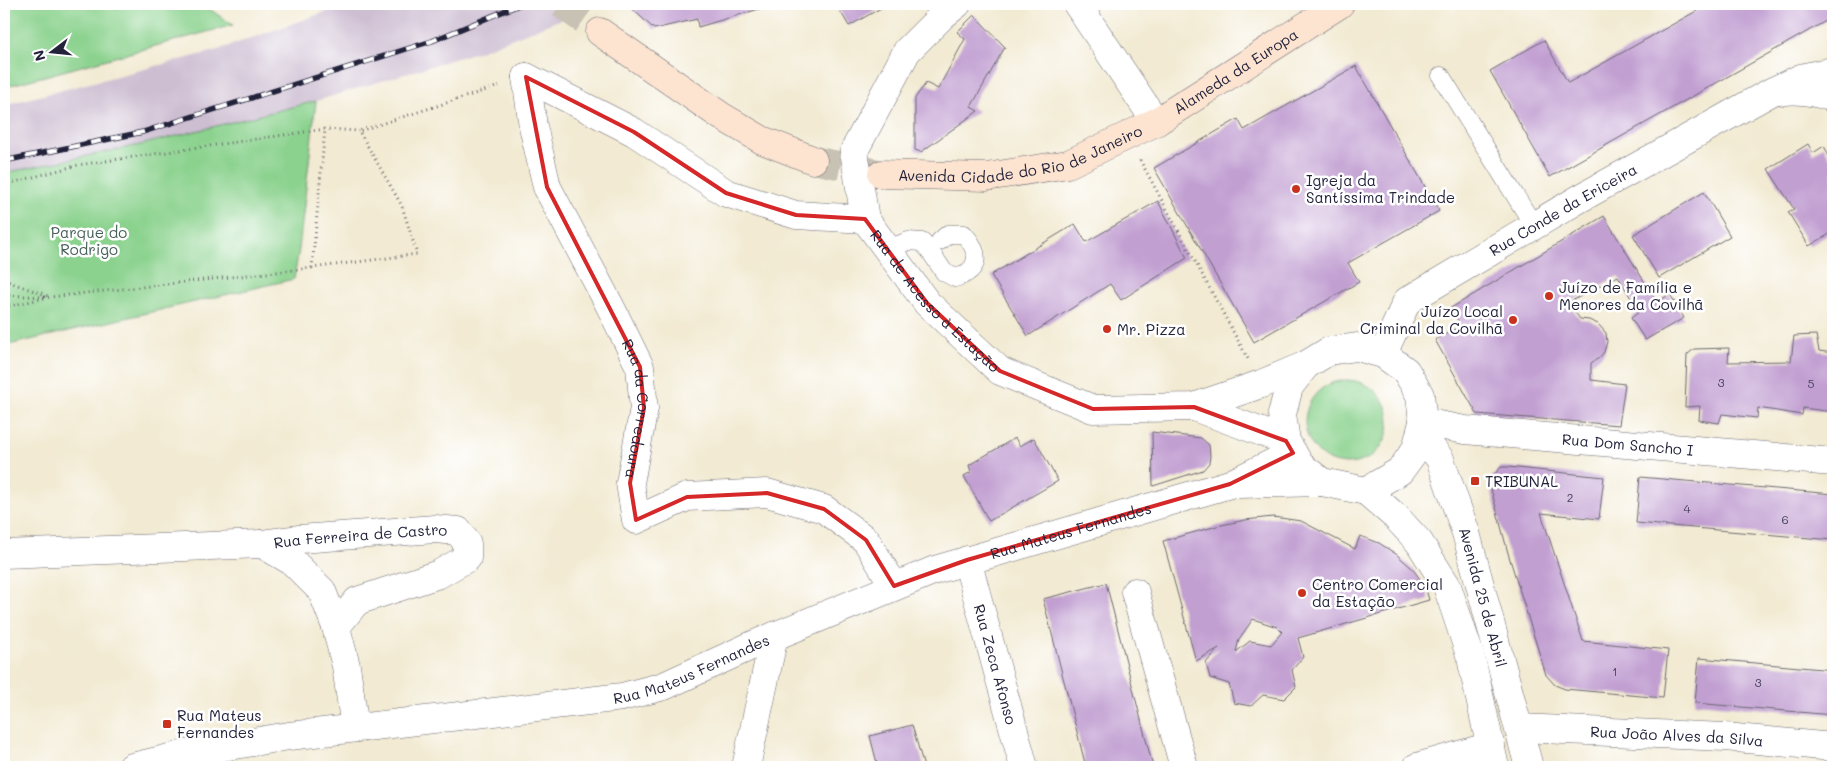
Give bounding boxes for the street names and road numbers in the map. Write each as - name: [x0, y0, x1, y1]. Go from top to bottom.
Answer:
- street label: Alameda da Europa: [1169, 24, 1302, 118]
- street label: Avenida Cidade do Rio de Janeiro: [898, 120, 1145, 187]
- street label: Rua Conde da Ericeira: [1485, 159, 1640, 260]
- street label: Rua de Acesso à Estação: [866, 225, 1005, 376]
- street label: Rua da Corredoura: [618, 335, 654, 480]
- street label: Rua Dom Sancho I: [1561, 428, 1695, 460]
- street label: Rua Mateus Fernandes: [988, 497, 1154, 563]
- street label: Rua Ferreira de Castro: [272, 519, 448, 552]
- street label: Avenida 25 de Abril: [1455, 524, 1512, 669]
- street label: Rua Zeca Afonso: [970, 602, 1022, 727]
- street label: Rua Mateus Fernandes: [612, 629, 772, 708]
- street label: Rua João Alves da Silva: [1590, 721, 1764, 751]

